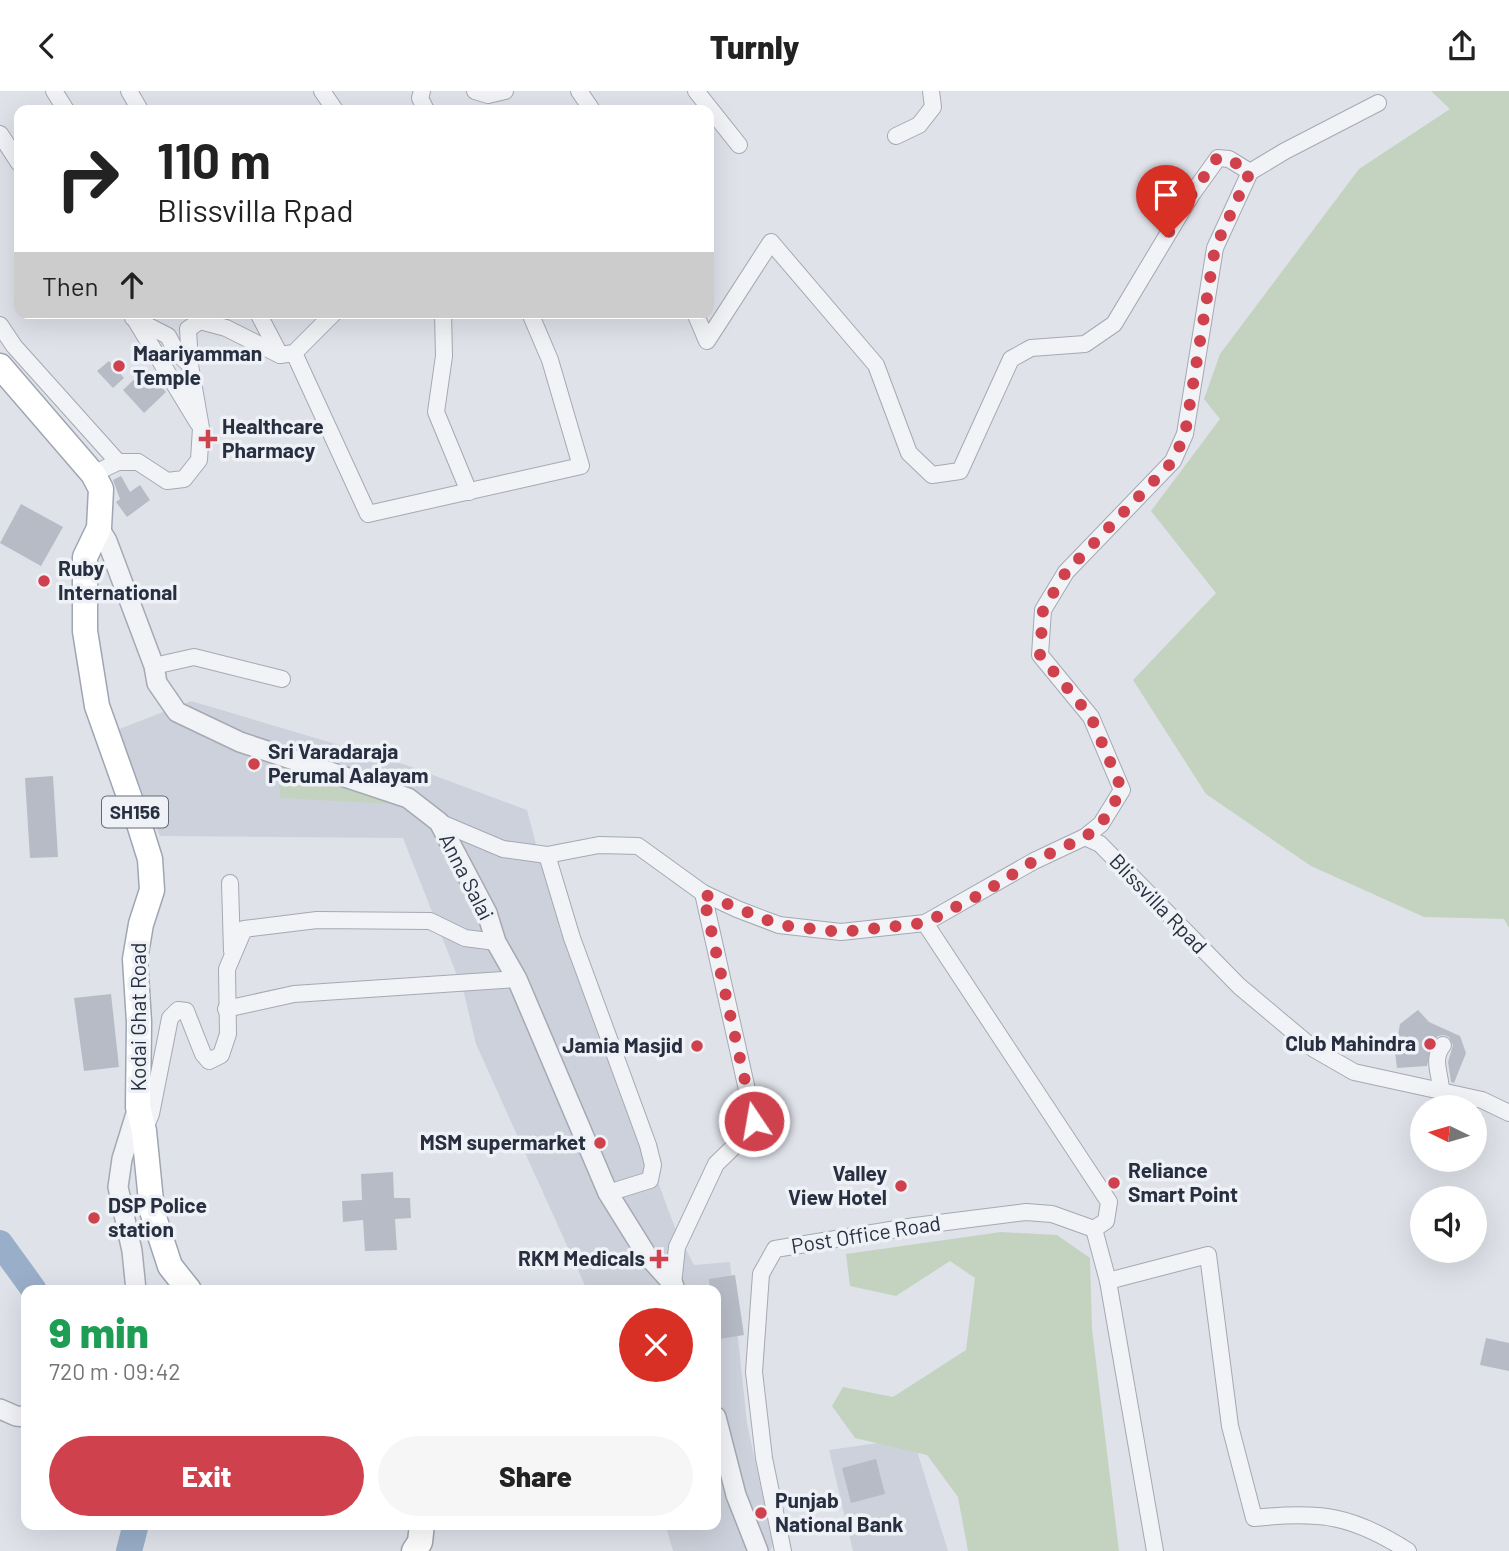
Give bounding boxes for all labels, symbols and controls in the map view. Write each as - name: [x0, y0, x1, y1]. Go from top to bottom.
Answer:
- icon: back: [28, 27, 66, 65]
- text: Turnly: [710, 27, 799, 65]
- icon: share: [1443, 27, 1481, 65]
- text: 110 m: [157, 130, 271, 189]
- icon: right: [42, 133, 133, 224]
- pin: [1136, 165, 1196, 237]
- icon: arrive: [1147, 176, 1185, 214]
- text: Blissvilla Rpad: [157, 190, 354, 228]
- icon: ahead: [113, 266, 151, 304]
- text: Then: [42, 270, 99, 301]
- place label: Maariyamman Temple: [133, 340, 262, 389]
- marker: Maariyamman Temple: [111, 358, 127, 374]
- place label: Healthcare Pharmacy: [222, 413, 324, 462]
- marker: Healthcare Pharmacy: [200, 431, 216, 447]
- place label: Ruby International: [58, 555, 177, 604]
- marker: Ruby International: [36, 573, 52, 589]
- place label: Sri Varadaraja Perumal Aalayam: [268, 738, 429, 787]
- marker: Sri Varadaraja Perumal Aalayam: [246, 756, 262, 772]
- road number: SH156: [102, 797, 168, 827]
- street label: Anna Salai: [435, 829, 500, 924]
- street label: Blissvilla Rpad: [1105, 848, 1213, 958]
- street label: Kodai Ghat Road: [125, 943, 150, 1091]
- place label: Club Mahindra: [1285, 1030, 1416, 1055]
- place label: Jamia Masjid: [562, 1032, 683, 1057]
- marker: Club Mahindra: [1422, 1036, 1438, 1052]
- marker: Jamia Masjid: [689, 1038, 705, 1054]
- position arrow: [717, 1084, 791, 1158]
- north arrow: [1410, 1095, 1488, 1173]
- map controls: [1410, 1095, 1487, 1263]
- place label: MSM supermarket: [420, 1129, 586, 1154]
- marker: MSM supermarket: [592, 1135, 608, 1151]
- place label: Reliance Smart Point: [1128, 1157, 1238, 1206]
- place label: Valley View Hotel: [788, 1160, 887, 1209]
- marker: Reliance Smart Point: [1106, 1175, 1122, 1191]
- marker: Valley View Hotel: [893, 1178, 909, 1194]
- button: sound: [1410, 1186, 1487, 1263]
- place label: DSP Police station: [108, 1192, 207, 1241]
- street label: Post Office Road: [789, 1209, 942, 1258]
- marker: DSP Police station: [86, 1210, 102, 1226]
- place label: RKM Medicals: [518, 1245, 645, 1270]
- marker: RKM Medicals: [651, 1251, 667, 1267]
- text: 9 min: [49, 1306, 149, 1356]
- button: close: [619, 1308, 693, 1382]
- text: 720 m · 09:42: [49, 1357, 181, 1385]
- button: Exit: [49, 1436, 364, 1516]
- button: Share: [378, 1436, 693, 1516]
- place label: Punjab National Bank: [775, 1487, 903, 1536]
- marker: Punjab National Bank: [753, 1505, 769, 1521]

